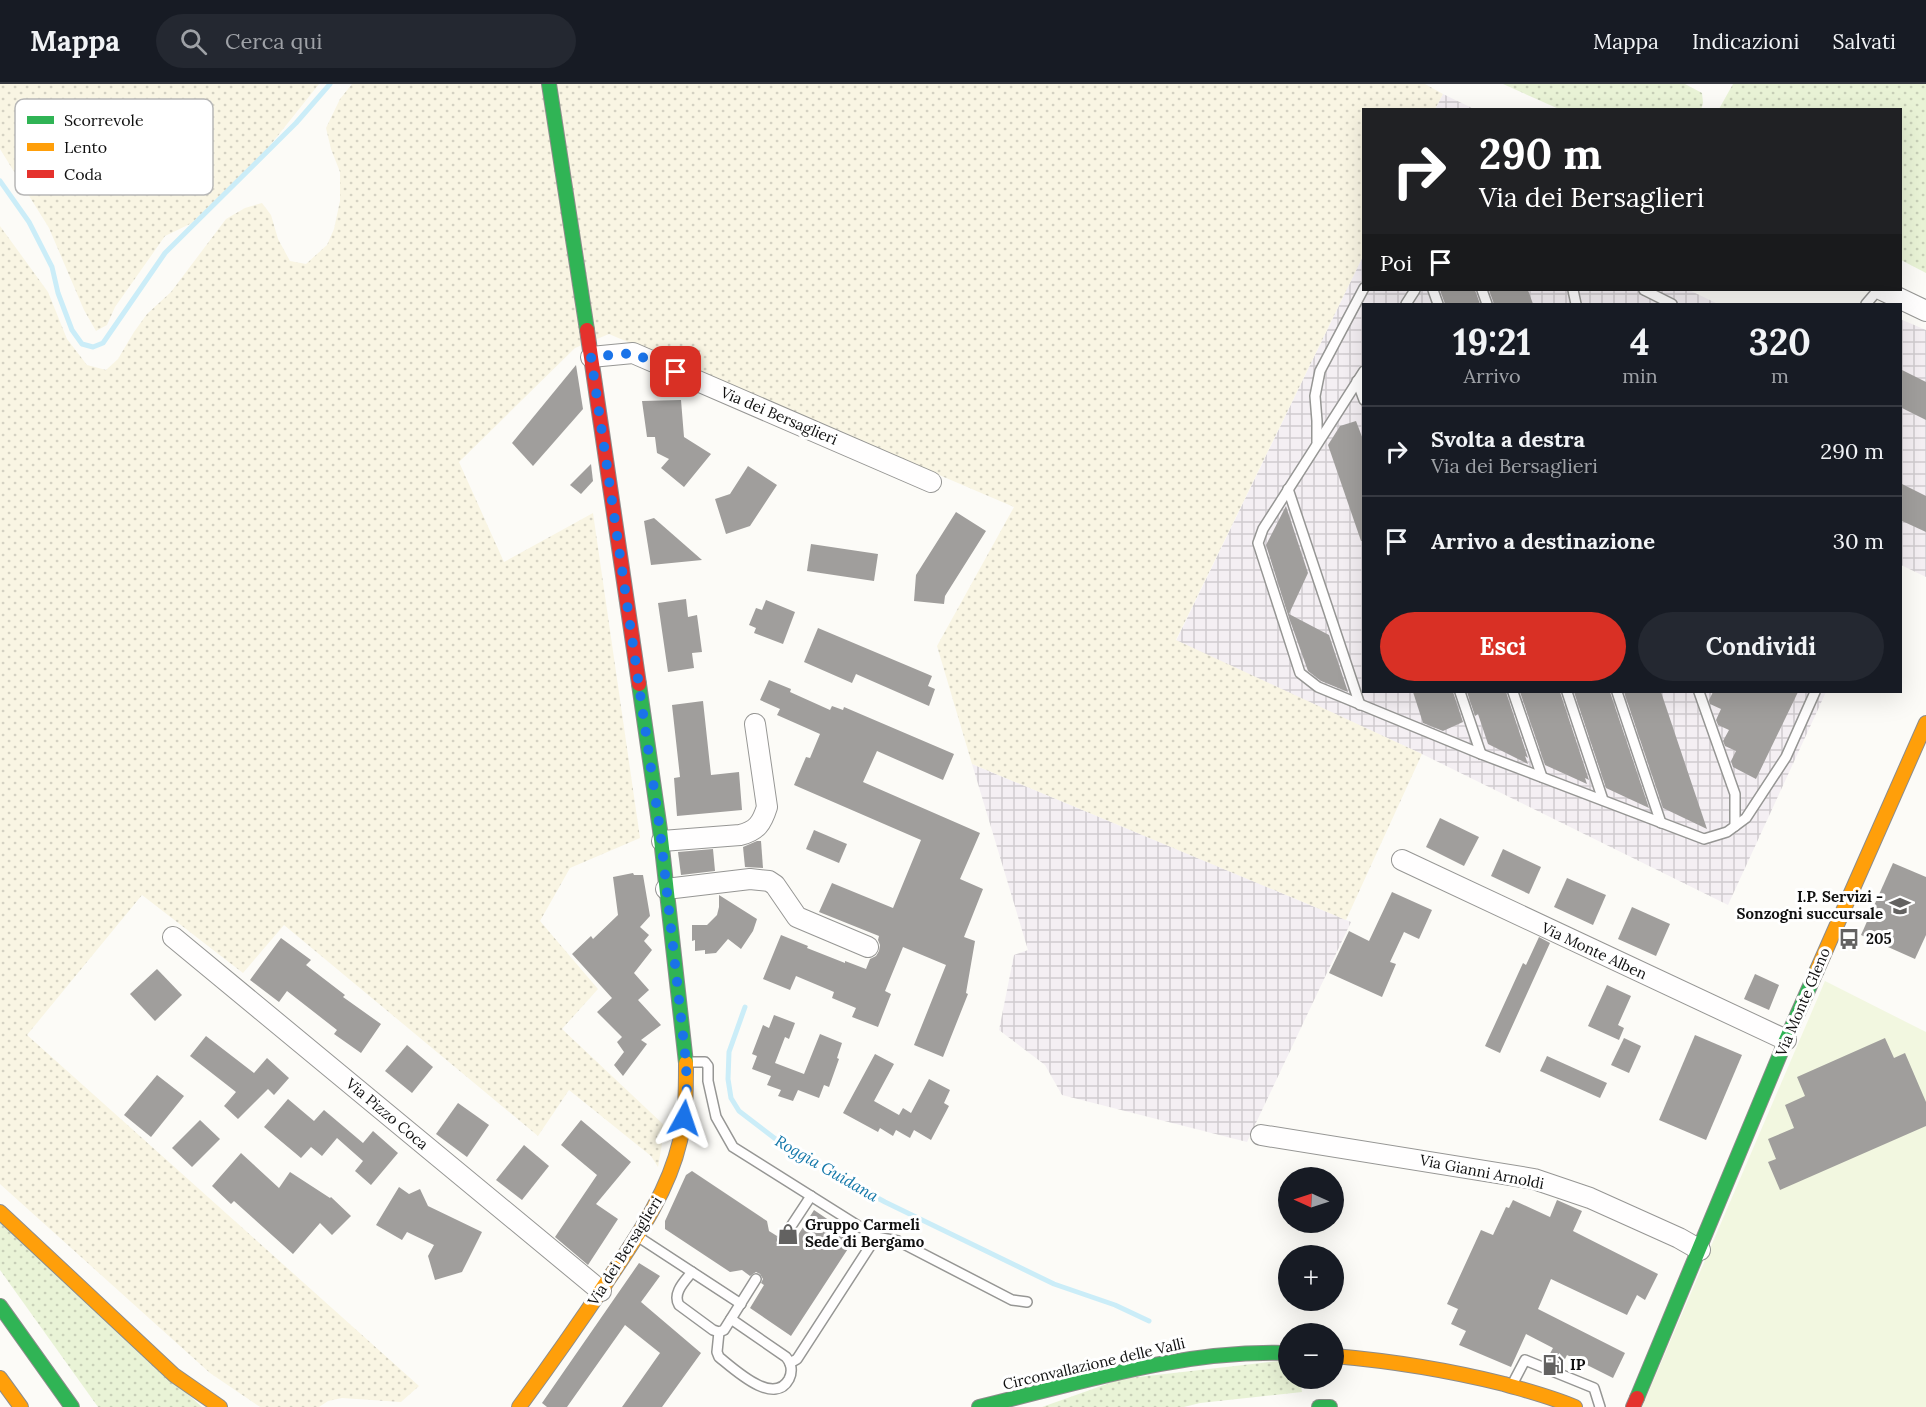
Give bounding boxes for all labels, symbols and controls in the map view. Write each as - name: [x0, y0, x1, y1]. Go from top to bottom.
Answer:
- search box: [156, 14, 576, 68]
- text: Mappa: [30, 23, 120, 59]
- icon: search: [177, 25, 210, 58]
- text: Cerca qui: [225, 27, 322, 55]
- text: Mappa: [1593, 28, 1659, 55]
- text: Indicazioni: [1692, 28, 1800, 55]
- text: Salvati: [1833, 28, 1896, 55]
- legend: [15, 99, 213, 195]
- text: Scorrevole: [64, 110, 144, 130]
- text: 290 m: [1479, 127, 1602, 181]
- icon: right: [1380, 132, 1458, 210]
- text: Lento: [64, 137, 107, 157]
- text: Coda: [64, 164, 102, 184]
- text: Via dei Bersaglieri: [1479, 180, 1704, 214]
- icon: arrive: [1424, 246, 1457, 279]
- text: Poi: [1380, 249, 1412, 277]
- text: 19:21: [1453, 319, 1531, 365]
- text: 4: [1630, 319, 1650, 365]
- text: 320: [1749, 319, 1811, 365]
- pin: [650, 346, 701, 397]
- icon: arrive: [659, 355, 692, 388]
- text: Arrivo: [1463, 363, 1521, 388]
- text: min: [1622, 363, 1658, 388]
- text: m: [1771, 363, 1789, 388]
- street label: Via dei Bersaglieri: [717, 382, 841, 449]
- text: Svolta a destra: [1431, 425, 1585, 453]
- icon: right: [1380, 435, 1413, 468]
- text: 290 m: [1820, 437, 1884, 465]
- text: Via dei Bersaglieri: [1431, 453, 1598, 478]
- icon: arrive: [1380, 525, 1413, 558]
- text: Arrivo a destinazione: [1431, 527, 1655, 555]
- text: 30 m: [1833, 527, 1884, 555]
- button: Esci: [1380, 612, 1626, 681]
- button: Condividi: [1638, 612, 1884, 681]
- place label: I.P. Servizi - Sonzogni succursale: [1737, 887, 1883, 923]
- school or university icon: I.P. Servizi - Sonzogni succursale: [1888, 894, 1912, 918]
- street label: Via Monte Alben: [1538, 917, 1650, 983]
- bus stop icon: 205: [1837, 927, 1861, 951]
- place label: 205: [1866, 929, 1892, 948]
- street label: Via Monte Gleno: [1771, 944, 1834, 1060]
- street label: Via Pizzo Coca: [342, 1073, 433, 1154]
- position arrow: [652, 1086, 716, 1150]
- water label: Roggia Guidana: [772, 1130, 882, 1206]
- street label: Via Gianni Arnoldi: [1417, 1150, 1546, 1193]
- north arrow: [1278, 1167, 1344, 1233]
- map controls: [1278, 1167, 1344, 1389]
- street label: Via dei Bersaglieri: [583, 1193, 666, 1310]
- place label: Gruppo Carmeli Sede di Bergamo: [805, 1215, 925, 1251]
- shop icon: Gruppo Carmeli Sede di Bergamo: [776, 1222, 800, 1246]
- button: +: [1278, 1245, 1344, 1311]
- button: −: [1278, 1323, 1344, 1389]
- street label: Circonvallazione delle Valli: [1001, 1333, 1187, 1394]
- fuel station icon: IP: [1541, 1353, 1565, 1377]
- place label: IP: [1570, 1355, 1586, 1374]

